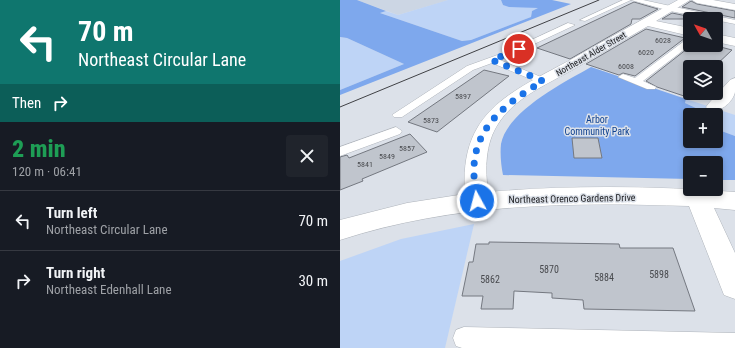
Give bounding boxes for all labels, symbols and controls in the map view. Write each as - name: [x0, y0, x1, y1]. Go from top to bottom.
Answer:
- north arrow: [683, 12, 723, 52]
- map controls: [683, 12, 723, 196]
- text: 70 m: [78, 15, 134, 48]
- icon: left: [12, 16, 64, 68]
- street label: Northeast Alder Street: [554, 30, 628, 78]
- pin: [502, 32, 536, 66]
- house number: 6028: [655, 36, 671, 45]
- icon: arrive: [508, 38, 530, 60]
- house number: 6020: [638, 48, 654, 57]
- text: Northeast Circular Lane: [78, 49, 246, 70]
- button: layers: [683, 60, 723, 100]
- house number: 6008: [618, 62, 634, 71]
- icon: right: [49, 92, 71, 114]
- house number: 5897: [455, 92, 471, 101]
- text: Then: [12, 94, 41, 112]
- button: +: [683, 108, 723, 148]
- park label: Arbor Community Park: [565, 114, 630, 137]
- house number: 5873: [423, 116, 439, 125]
- text: 2 min: [12, 135, 66, 163]
- button: close: [286, 135, 328, 177]
- house number: 5857: [399, 144, 415, 153]
- house number: 5849: [379, 152, 395, 161]
- button: −: [683, 156, 723, 196]
- house number: 5841: [357, 160, 373, 169]
- text: 120 m · 06:41: [12, 164, 82, 179]
- position arrow: [456, 180, 498, 222]
- street label: Northeast Orenco Gardens Drive: [508, 192, 636, 205]
- text: Turn left: [46, 204, 97, 222]
- icon: left: [12, 210, 34, 232]
- text: 70 m: [298, 212, 328, 230]
- text: Northeast Circular Lane: [46, 222, 168, 237]
- text: Turn right: [46, 264, 105, 282]
- house number: 5870: [539, 264, 559, 275]
- house number: 5898: [649, 269, 669, 280]
- icon: right: [12, 270, 34, 292]
- text: 30 m: [298, 272, 328, 290]
- house number: 5884: [594, 272, 614, 283]
- house number: 5862: [480, 274, 500, 285]
- text: Northeast Edenhall Lane: [46, 282, 172, 297]

